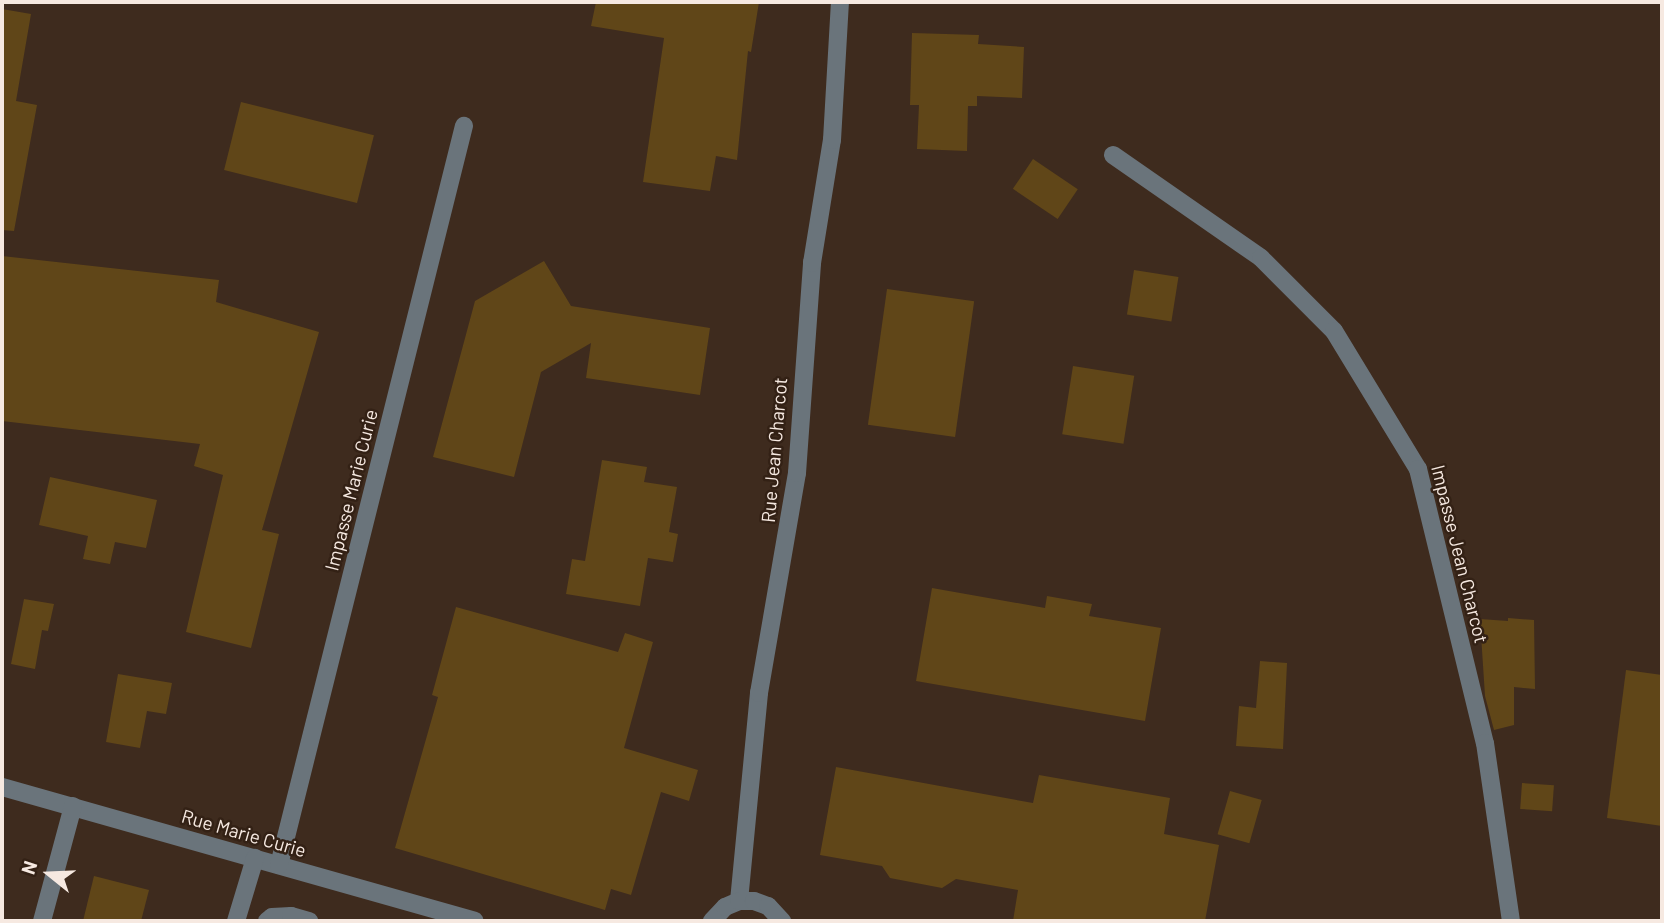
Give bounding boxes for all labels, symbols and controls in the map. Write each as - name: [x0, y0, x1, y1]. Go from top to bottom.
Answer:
- street label: Rue Jean Charcot: [756, 376, 792, 524]
- street label: Impasse Marie Curie: [320, 407, 382, 573]
- street label: Impasse Jean Charcot: [1427, 463, 1493, 645]
- street label: Rue Marie Curie: [179, 804, 309, 862]
- north arrow: [14, 839, 84, 909]
- text: N: [16, 858, 41, 877]

